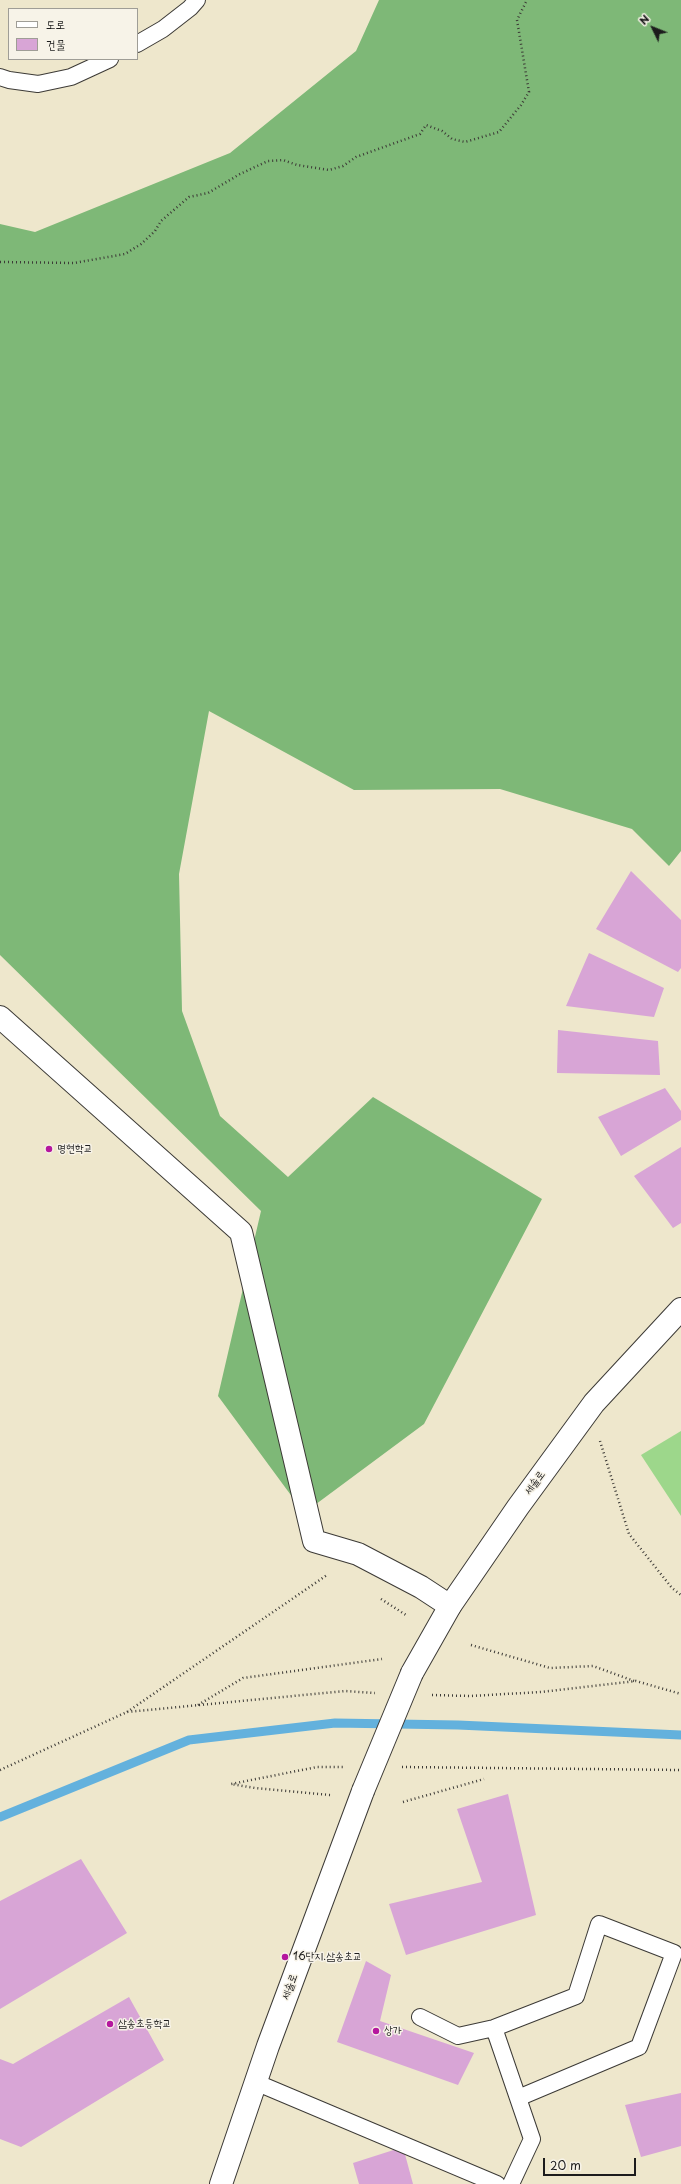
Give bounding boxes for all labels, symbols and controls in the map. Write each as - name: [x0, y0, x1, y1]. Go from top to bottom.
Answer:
- legend: [8, 8, 138, 60]
- north arrow: [633, 8, 673, 48]
- text: N: [635, 10, 653, 28]
- text: 도로: [46, 15, 65, 33]
- text: 건물: [46, 35, 65, 53]
- place label: 명현학교: [57, 1142, 92, 1156]
- marker: 명현학교: [44, 1144, 54, 1154]
- street label: 세솔로: [522, 1468, 548, 1498]
- place label: 16단지.삼송초교: [293, 1950, 362, 1964]
- marker: 16단지.삼송초교: [280, 1952, 290, 1962]
- street label: 세솔로: [279, 1972, 301, 2002]
- place label: 삼송초등학교: [118, 2017, 171, 2031]
- marker: 삼송초등학교: [105, 2019, 115, 2029]
- place label: 상가: [384, 2024, 402, 2038]
- marker: 상가: [371, 2026, 381, 2036]
- scale bar: [545, 2150, 638, 2176]
- text: 20 m: [550, 2156, 581, 2174]

